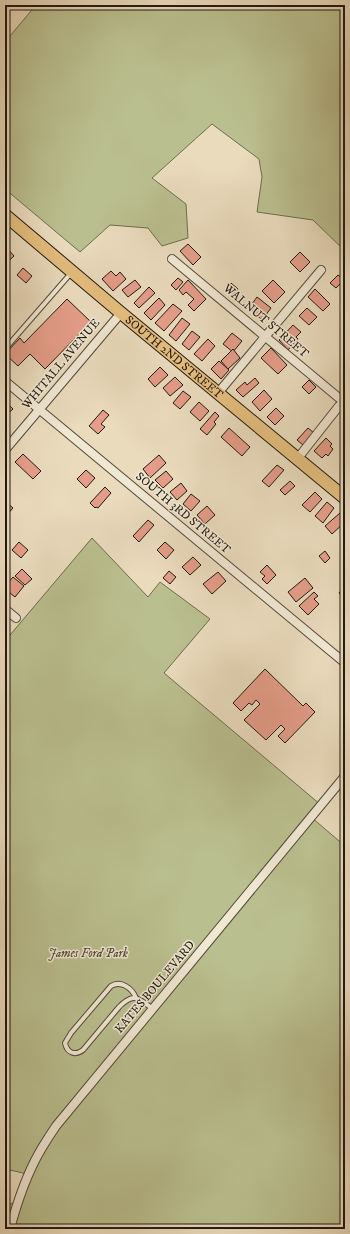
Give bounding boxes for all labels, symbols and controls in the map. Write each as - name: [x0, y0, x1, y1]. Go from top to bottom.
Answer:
- street label: WALNUT STREET: [219, 280, 312, 361]
- street label: SOUTH 2ND STREET: [122, 312, 226, 402]
- street label: WHITALL AVENUE: [18, 315, 103, 413]
- street label: SOUTH 3RD STREET: [133, 469, 233, 557]
- street label: KATES BOULEVARD: [112, 938, 198, 1036]
- park label: James Ford Park: [48, 946, 128, 961]

